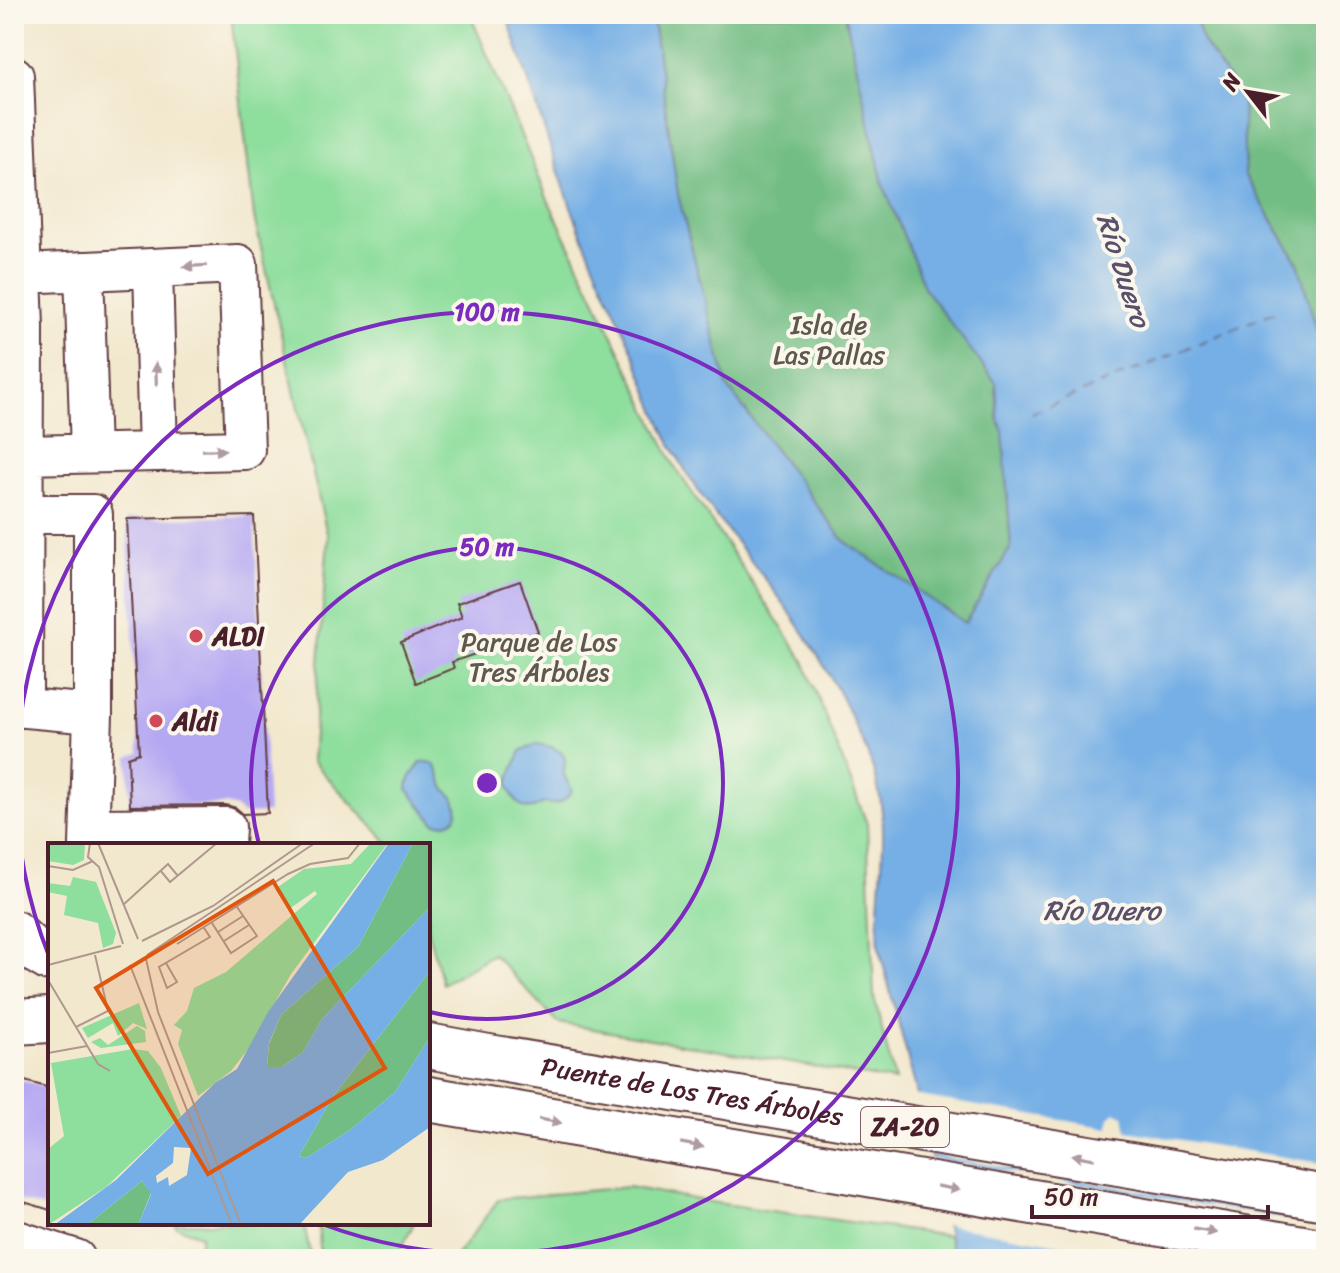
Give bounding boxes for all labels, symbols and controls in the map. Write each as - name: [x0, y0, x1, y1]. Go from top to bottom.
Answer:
- north arrow: [1208, 52, 1288, 132]
- text: N: [1210, 65, 1252, 99]
- water label: Río Duero: [1082, 207, 1166, 336]
- one-way arrow: [182, 260, 207, 273]
- text: 100 m: [454, 291, 520, 333]
- park label: Isla de Las Pallas: [773, 302, 886, 378]
- one-way arrow: [149, 361, 162, 386]
- one-way arrow: [202, 444, 227, 457]
- text: 50 m: [460, 526, 515, 568]
- place label: ALDI: [211, 613, 266, 659]
- park label: Parque de Los Tres Árboles: [461, 619, 618, 695]
- marker: ALDI: [187, 627, 205, 645]
- place label: Aldi: [171, 698, 219, 744]
- marker: Aldi: [147, 712, 165, 730]
- centre of rings: [473, 769, 501, 797]
- inset map: [48, 843, 430, 1225]
- water label: Río Duero: [1043, 886, 1163, 935]
- street label: Puente de Los Tres Árboles: [538, 1043, 848, 1139]
- road number: ZA-20: [861, 1107, 949, 1147]
- one-way arrow: [538, 1116, 563, 1128]
- one-way arrow: [680, 1139, 705, 1152]
- one-way arrow: [1071, 1151, 1096, 1163]
- scale bar: [1032, 1169, 1268, 1219]
- text: 50 m: [1044, 1176, 1099, 1218]
- one-way arrow: [936, 1183, 961, 1195]
- one-way arrow: [1192, 1226, 1217, 1238]

